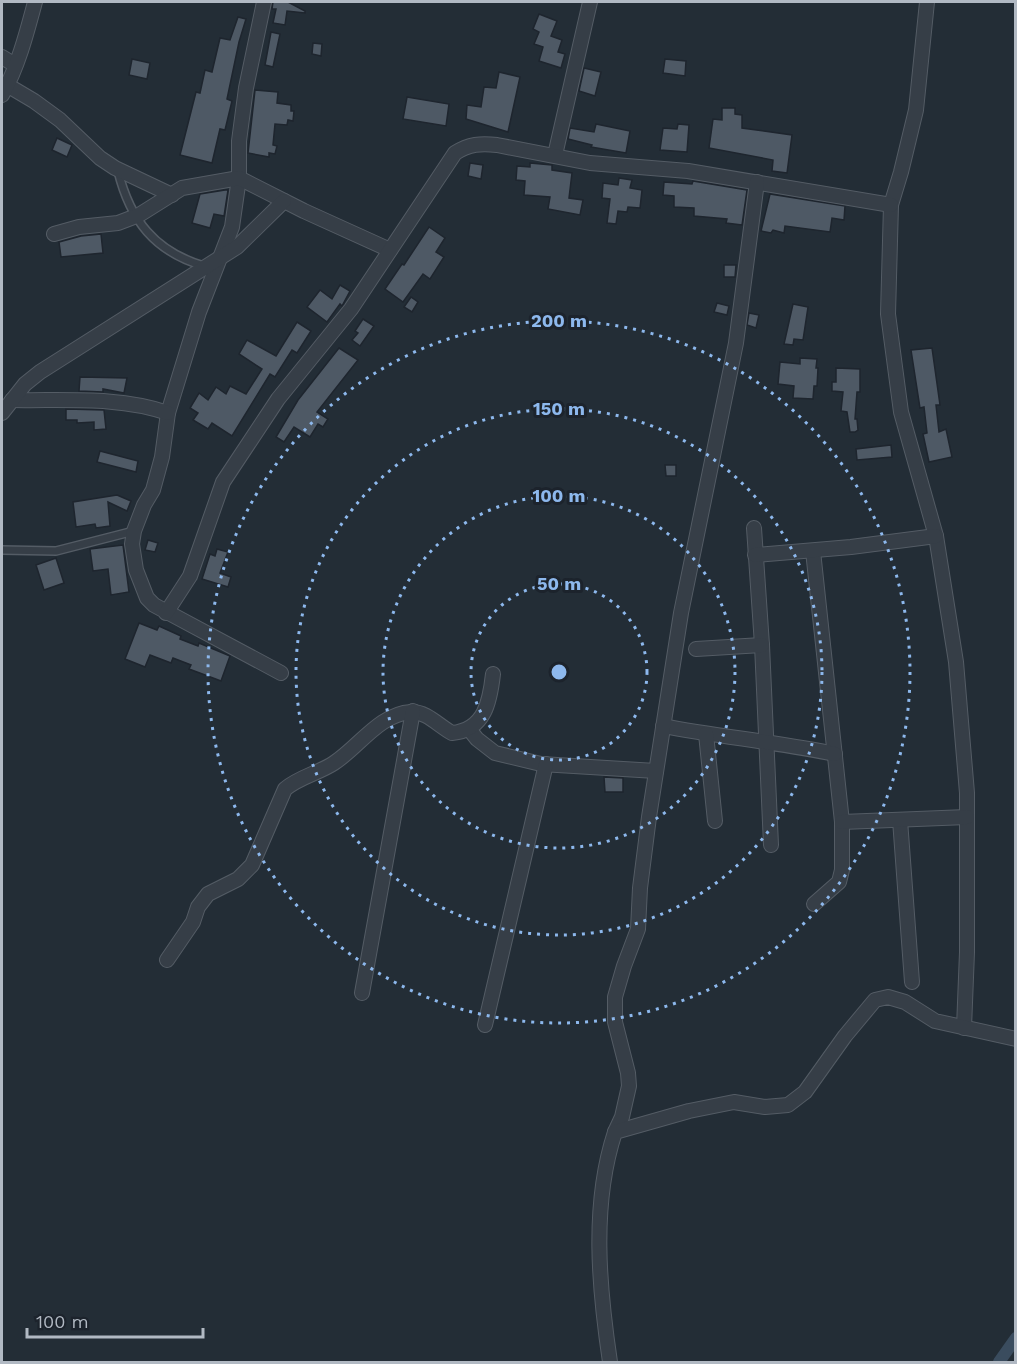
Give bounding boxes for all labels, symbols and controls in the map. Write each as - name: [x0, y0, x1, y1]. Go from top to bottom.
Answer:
- text: 200 m: [531, 310, 587, 331]
- text: 150 m: [533, 398, 585, 419]
- text: 100 m: [532, 485, 586, 506]
- text: 50 m: [537, 573, 581, 594]
- centre of rings: [549, 662, 569, 682]
- scale bar: [27, 1301, 202, 1339]
- text: 100 m: [36, 1311, 89, 1332]

